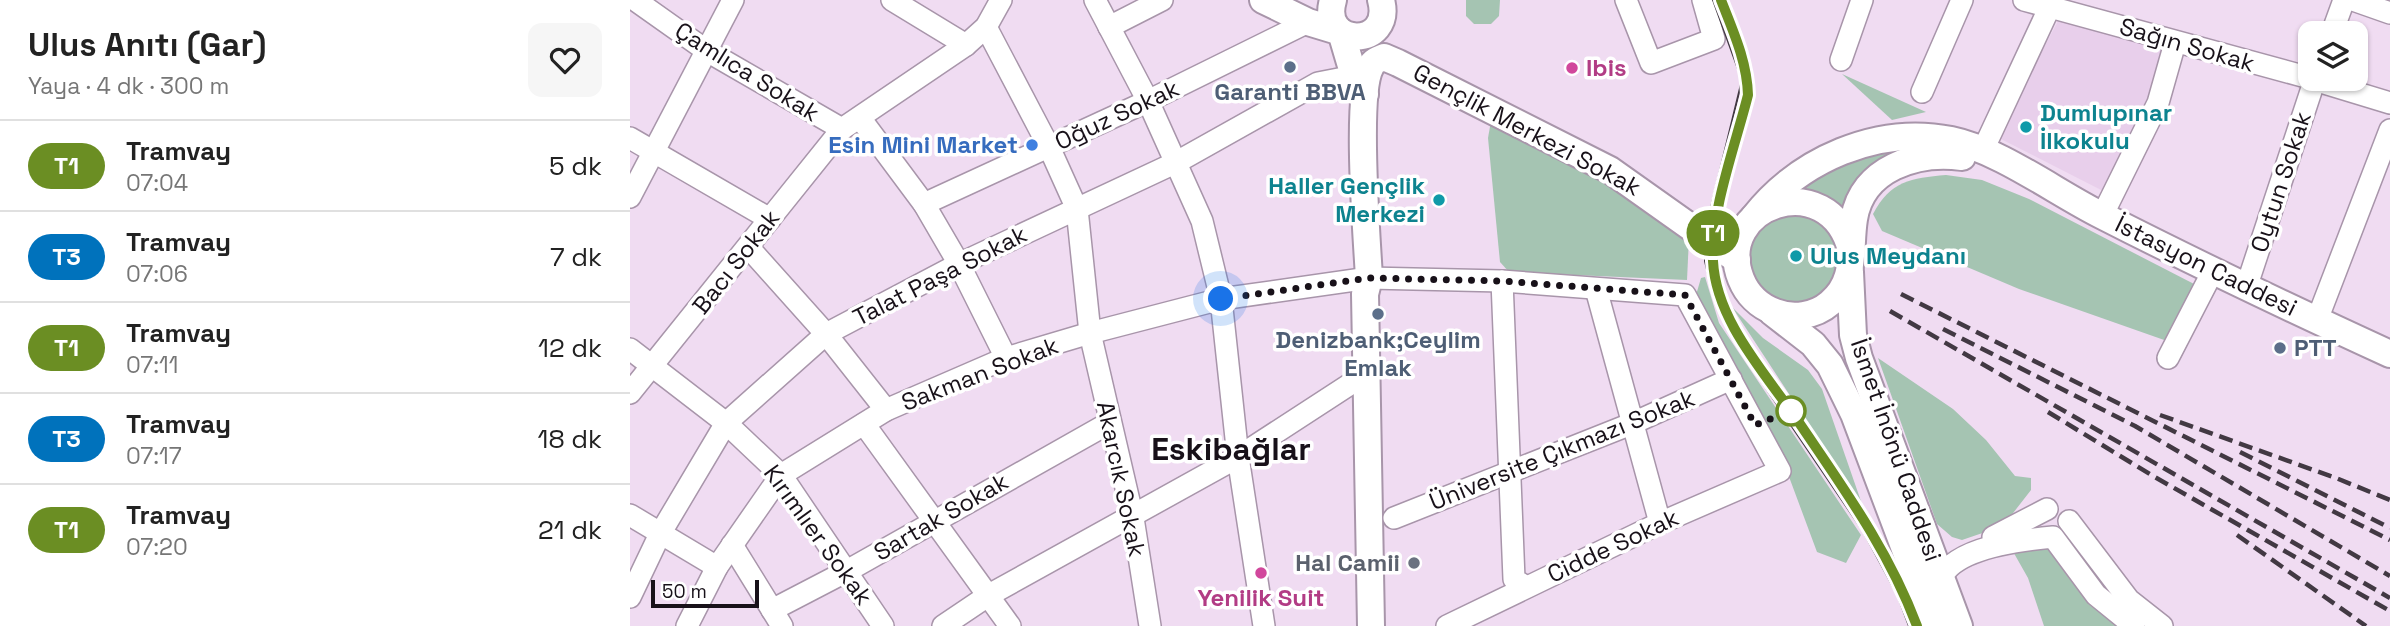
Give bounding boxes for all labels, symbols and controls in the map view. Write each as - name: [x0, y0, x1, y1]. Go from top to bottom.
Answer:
- street label: Sağın Sokak: [2116, 10, 2258, 79]
- street label: Çamlıca Sokak: [669, 15, 825, 128]
- map controls: [2298, 21, 2368, 91]
- button: layers: [2298, 21, 2368, 91]
- button: heart: [528, 23, 602, 97]
- text: Ulus Anıtı (Gar): [28, 24, 266, 66]
- place label: Ibis: [1586, 52, 1627, 83]
- street label: Gençlik Merkezi Sokak: [1408, 56, 1646, 203]
- marker: Garanti BBVA: [1282, 59, 1298, 75]
- marker: Ibis: [1564, 60, 1580, 76]
- text: Yaya · 4 dk · 300 m: [28, 71, 229, 101]
- street label: Oğuz Sokak: [1050, 72, 1184, 157]
- place label: Garanti BBVA: [1214, 76, 1366, 107]
- place label: Dumlupınar İlkokulu: [2040, 97, 2172, 156]
- street label: Oytun Sokak: [2243, 107, 2318, 256]
- marker: Dumlupınar İlkokulu: [2018, 119, 2034, 135]
- place label: Esin Mini Market: [828, 129, 1018, 160]
- text: Tramvay: [126, 134, 231, 168]
- marker: Esin Mini Market: [1024, 137, 1040, 153]
- text: 5 dk: [549, 149, 602, 183]
- text: T1: [54, 150, 79, 181]
- text: 07:04: [126, 168, 188, 198]
- place label: Haller Gençlik Merkezi: [1268, 170, 1425, 229]
- marker: Haller Gençlik Merkezi: [1431, 192, 1447, 208]
- street label: Bacı Sokak: [685, 203, 786, 320]
- street label: İstasyon Caddesi: [2110, 208, 2302, 323]
- line badge: T1: [1682, 210, 1744, 256]
- text: T1: [1701, 217, 1725, 248]
- street label: Talat Paşa Sokak: [848, 218, 1032, 333]
- text: Tramvay: [126, 225, 231, 259]
- text: 7 dk: [550, 240, 602, 274]
- place label: Ulus Meydanı: [1810, 240, 1966, 271]
- text: T3: [52, 241, 81, 272]
- marker: Ulus Meydanı: [1788, 248, 1804, 264]
- text: 07:06: [126, 259, 188, 289]
- your location: [1203, 281, 1238, 316]
- marker: Denizbank;Ceylim Emlak: [1370, 306, 1386, 322]
- text: Tramvay: [126, 316, 231, 350]
- place label: Denizbank;Ceylim Emlak: [1275, 324, 1481, 383]
- street label: Sakman Sokak: [897, 329, 1063, 418]
- text: 12 dk: [538, 331, 602, 365]
- text: T1: [54, 332, 79, 363]
- place label: PTT: [2294, 332, 2337, 363]
- street label: İsmet İnönü Caddesi: [1844, 334, 1949, 565]
- marker: PTT: [2272, 340, 2288, 356]
- text: 07:11: [126, 350, 178, 380]
- street label: Üniversite Çıkmazı Sokak: [1425, 382, 1699, 517]
- unlabelled marker: [1776, 396, 1806, 426]
- street label: Akarcık Sokak: [1090, 398, 1153, 560]
- text: Tramvay: [126, 407, 231, 441]
- text: 18 dk: [538, 422, 602, 456]
- text: T3: [52, 423, 81, 454]
- district label: Eskibağlar: [1151, 429, 1311, 469]
- text: 07:17: [126, 441, 182, 471]
- street label: Kırımlıer Sokak: [757, 458, 880, 611]
- street label: Sartak Sokak: [868, 466, 1014, 568]
- text: Tramvay: [126, 498, 231, 532]
- street label: Cidde Sokak: [1542, 502, 1684, 589]
- text: 21 dk: [538, 513, 602, 547]
- text: T1: [54, 514, 79, 545]
- text: 07:20: [126, 532, 188, 562]
- place label: Hal Camii: [1295, 547, 1400, 578]
- marker: Hal Camii: [1406, 555, 1422, 571]
- marker: Yenilik Suit: [1253, 565, 1269, 581]
- scale bar: [651, 577, 760, 609]
- text: 50 m: [662, 579, 707, 604]
- place label: Yenilik Suit: [1198, 582, 1324, 613]

